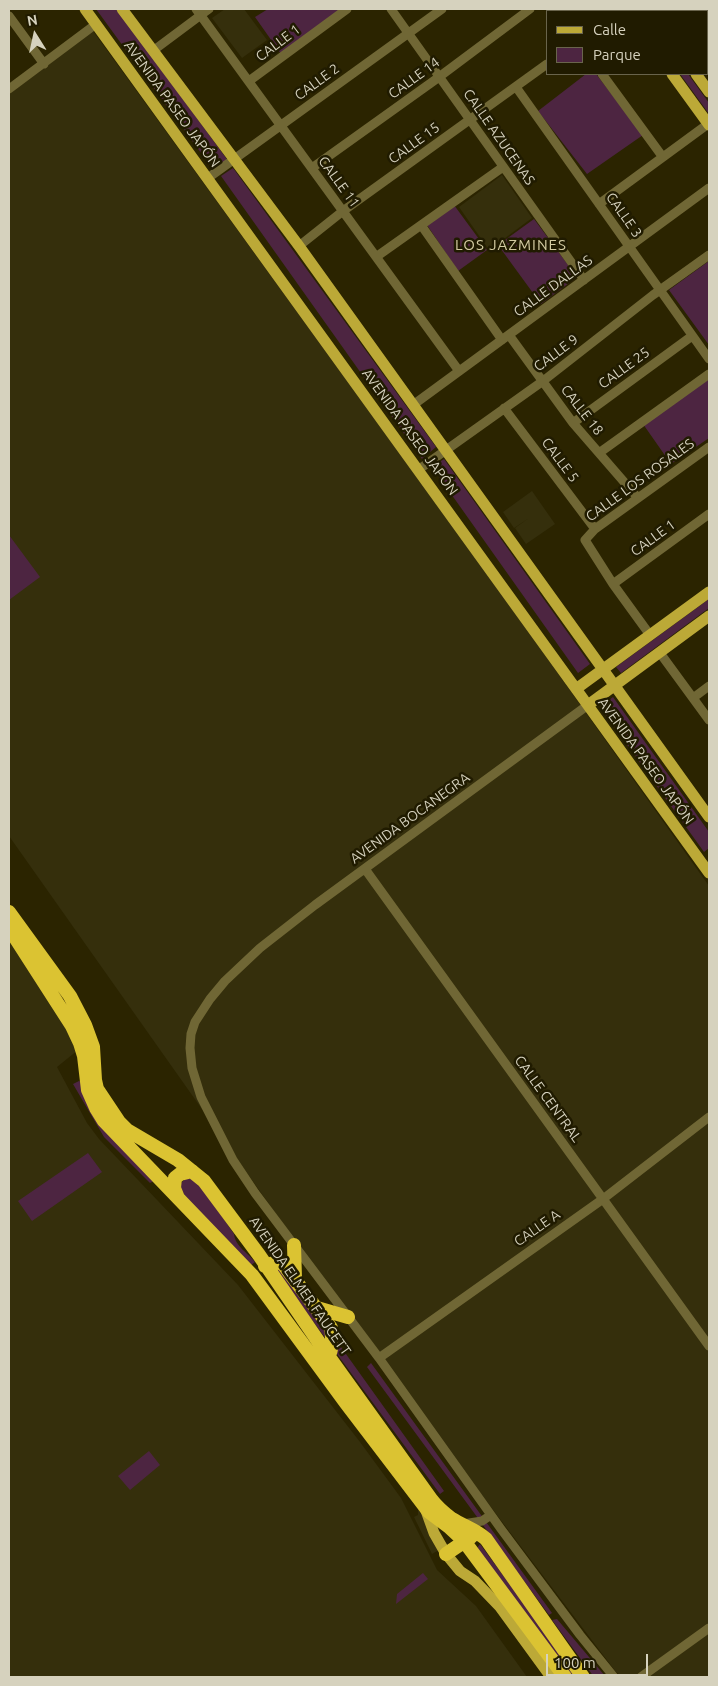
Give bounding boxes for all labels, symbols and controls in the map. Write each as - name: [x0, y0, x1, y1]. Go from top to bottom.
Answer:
- north arrow: [10, 10, 60, 60]
- legend: [546, 10, 708, 75]
- text: N: [26, 11, 39, 29]
- street label: CALLE 1: [252, 21, 304, 65]
- text: Calle: [593, 21, 626, 38]
- street label: AVENIDA PASEO JAPÓN: [121, 38, 223, 170]
- text: Parque: [593, 46, 641, 63]
- street label: CALLE 14: [385, 54, 443, 102]
- street label: CALLE 2: [291, 60, 343, 104]
- street label: CALLE AZUCENAS: [460, 86, 538, 188]
- street label: CALLE 15: [385, 119, 443, 167]
- street label: CALLE 11: [315, 153, 363, 211]
- street label: CALLE 3: [602, 189, 646, 241]
- district label: LOS JAZMINES: [454, 236, 568, 254]
- street label: CALLE DALLAS: [510, 252, 596, 320]
- street label: CALLE 9: [530, 331, 582, 375]
- street label: CALLE 25: [595, 344, 653, 392]
- street label: AVENIDA PASEO JAPÓN: [359, 366, 461, 498]
- street label: CALLE 18: [557, 382, 607, 438]
- street label: CALLE 5: [538, 434, 582, 486]
- street label: CALLE LOS ROSALES: [583, 435, 697, 525]
- street label: CALLE 1: [627, 516, 679, 560]
- street label: AVENIDA PASEO JAPÓN: [595, 695, 697, 827]
- street label: AVENIDA BOCANEGRA: [347, 769, 473, 867]
- street label: CALLE CENTRAL: [511, 1052, 585, 1146]
- street label: CALLE A: [511, 1206, 563, 1250]
- street label: AVENIDA ELMER FAUCETT: [246, 1213, 354, 1359]
- scale bar: [548, 1644, 650, 1676]
- text: 100 m: [554, 1654, 596, 1671]

